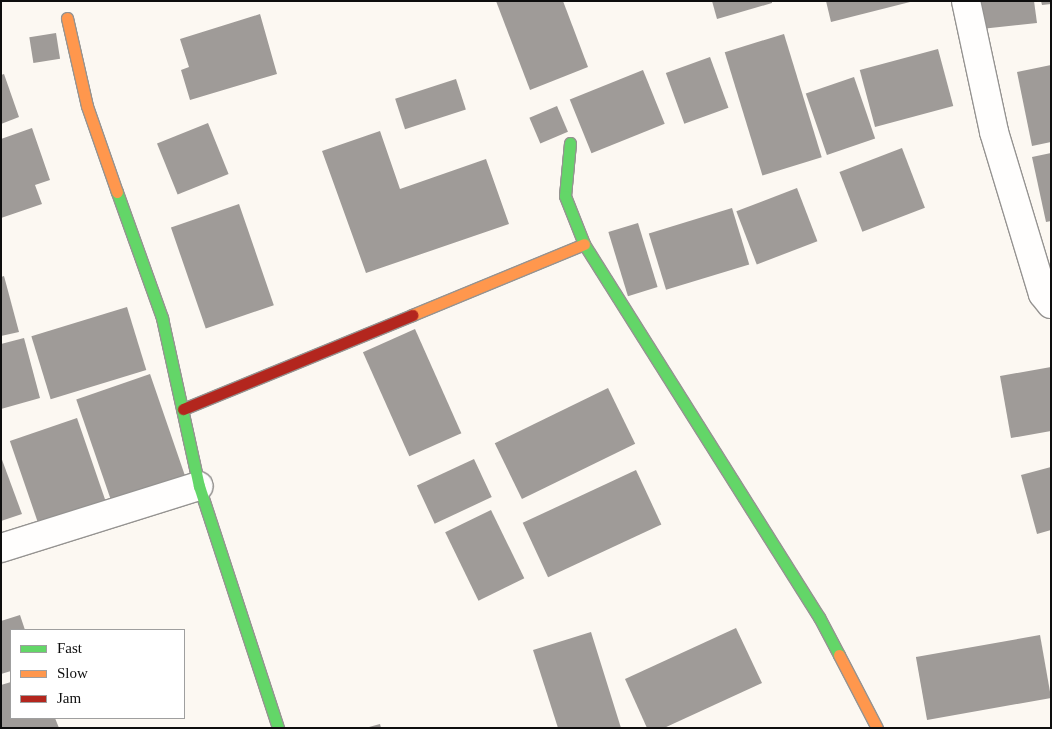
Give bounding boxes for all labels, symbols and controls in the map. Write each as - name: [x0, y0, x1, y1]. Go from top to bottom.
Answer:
- legend: [10, 629, 185, 719]
- text: Fast: [57, 640, 82, 656]
- text: Slow: [57, 665, 88, 681]
- text: Jam: [57, 690, 81, 706]

